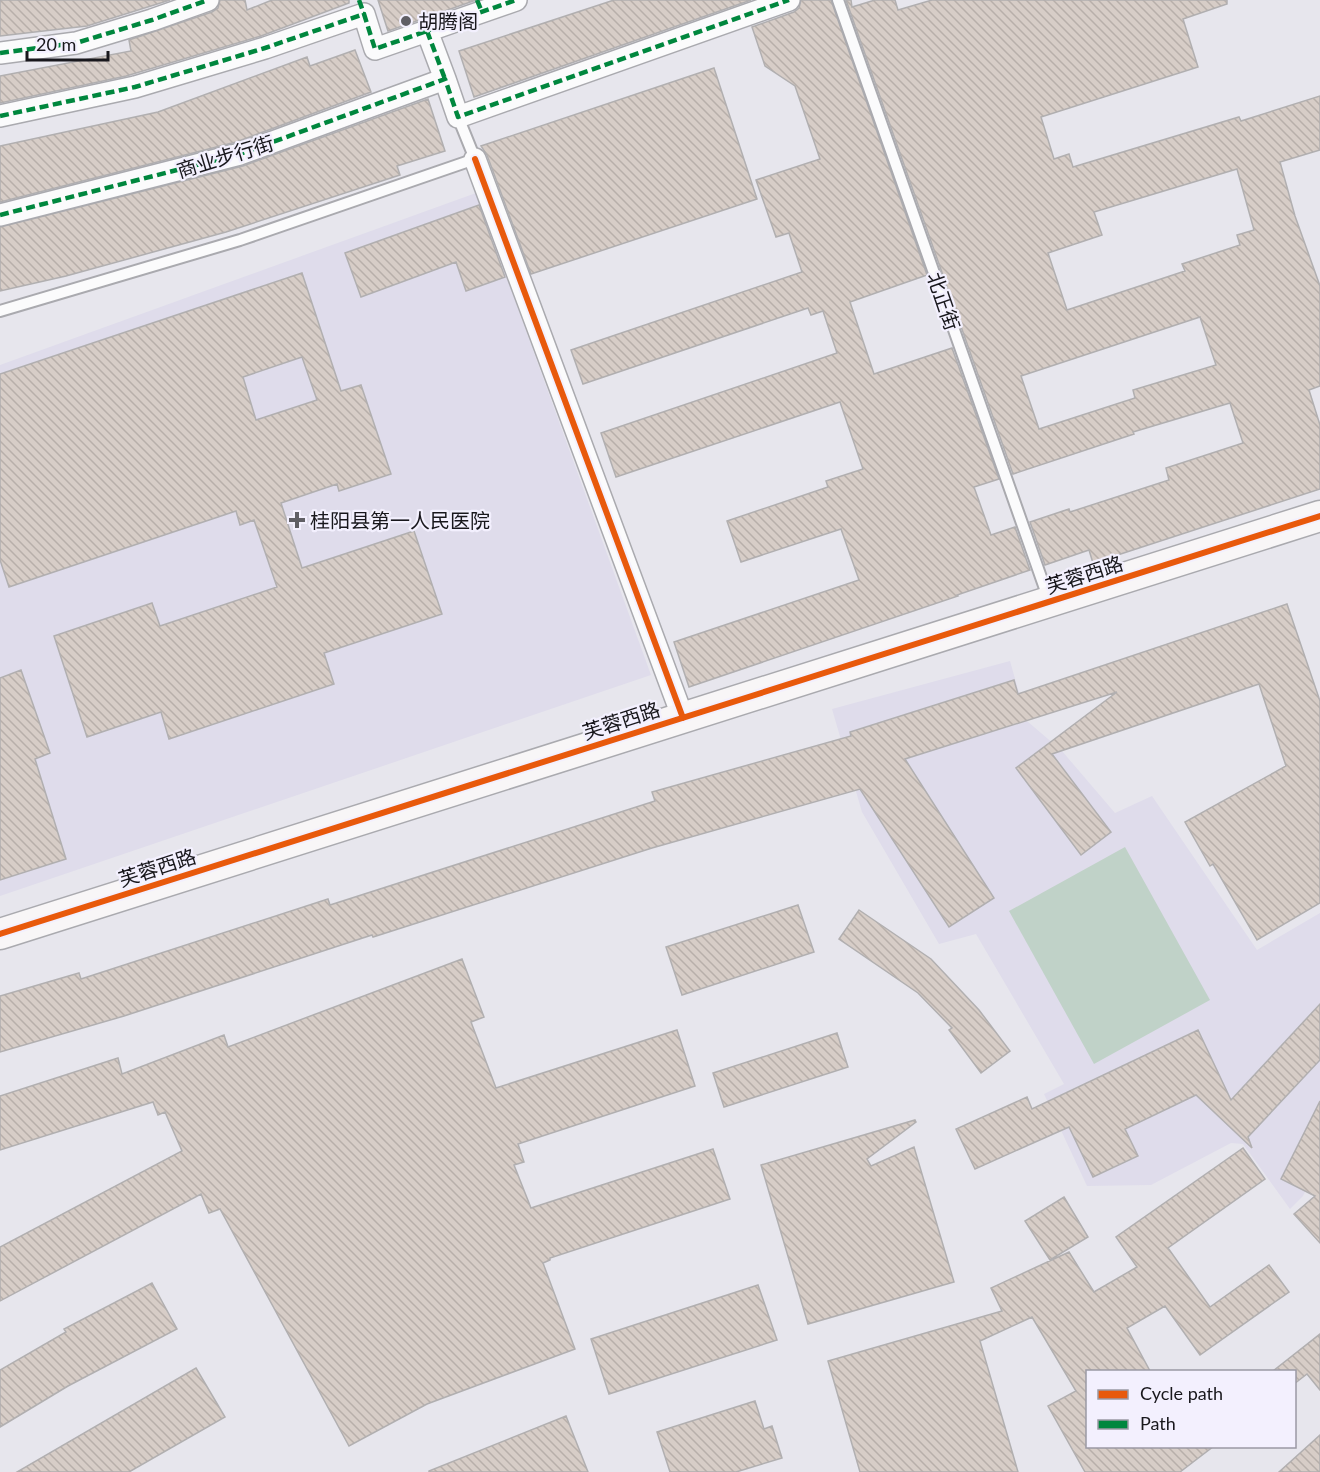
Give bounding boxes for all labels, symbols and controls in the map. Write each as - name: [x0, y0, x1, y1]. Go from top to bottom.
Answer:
- place label: 胡腾阁: [418, 9, 478, 33]
- marker: 胡腾阁: [399, 14, 413, 28]
- scale bar: [27, 24, 108, 62]
- text: 20 m: [36, 33, 76, 55]
- street label: 商业步行街: [174, 130, 276, 182]
- street label: 北正街: [923, 269, 965, 333]
- place label: 桂阳县第一人民医院: [310, 508, 490, 532]
- marker: 桂阳县第一人民医院: [288, 511, 306, 529]
- street label: 芙蓉西路: [1042, 550, 1126, 598]
- street label: 芙蓉西路: [579, 696, 663, 744]
- street label: 芙蓉西路: [115, 843, 199, 891]
- legend: [1086, 1370, 1296, 1448]
- text: Cycle path: [1140, 1382, 1223, 1404]
- text: Path: [1140, 1412, 1176, 1434]

